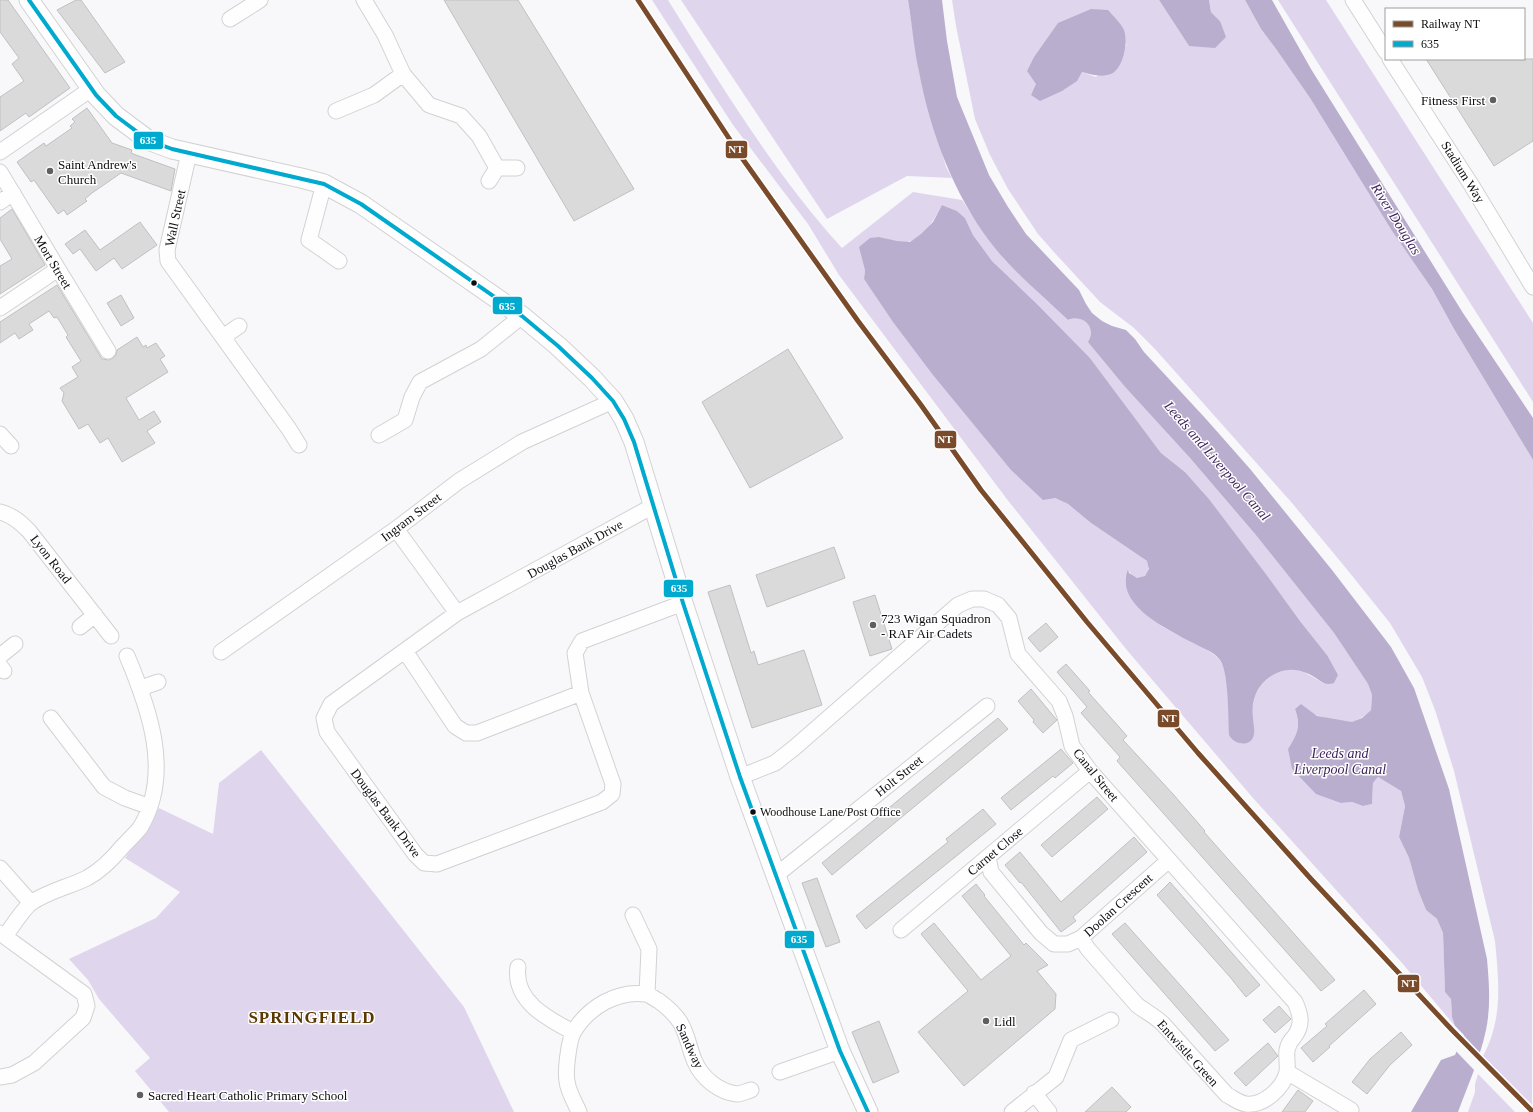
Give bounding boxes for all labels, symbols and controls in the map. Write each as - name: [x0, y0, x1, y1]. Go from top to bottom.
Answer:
- legend: [1385, 8, 1525, 60]
- text: Railway NT: [1421, 17, 1481, 31]
- text: 635: [1421, 37, 1439, 51]
- place label: Fitness First: [1421, 93, 1485, 108]
- marker: Fitness First: [1488, 95, 1498, 105]
- line badge: 635: [133, 131, 164, 150]
- text: 635: [140, 134, 157, 146]
- street label: Stadium Way: [1438, 138, 1488, 206]
- line badge: NT: [725, 140, 748, 159]
- text: NT: [728, 143, 744, 155]
- place label: Saint Andrew's Church: [58, 157, 137, 187]
- marker: Saint Andrew's Church: [45, 166, 55, 176]
- water label: River Douglas: [1368, 180, 1424, 258]
- street label: Wall Street: [162, 188, 188, 248]
- street label: Mort Street: [31, 233, 75, 292]
- unlabelled marker: [469, 278, 479, 288]
- line badge: 635: [492, 296, 523, 315]
- text: 635: [499, 300, 516, 312]
- water label: Leeds and Liverpool Canal: [1161, 398, 1273, 524]
- line badge: NT: [934, 430, 957, 449]
- text: NT: [937, 433, 953, 445]
- street label: Ingram Street: [378, 489, 444, 544]
- street label: Douglas Bank Drive: [525, 516, 626, 581]
- street label: Lyon Road: [27, 532, 75, 587]
- line badge: 635: [663, 579, 694, 598]
- text: 635: [671, 582, 688, 594]
- place label: 723 Wigan Squadron - RAF Air Cadets: [881, 611, 991, 641]
- marker: 723 Wigan Squadron - RAF Air Cadets: [868, 620, 878, 630]
- line badge: NT: [1157, 709, 1180, 728]
- text: NT: [1161, 712, 1177, 724]
- street label: Canal Street: [1070, 745, 1122, 805]
- water label: Leeds and Liverpool Canal: [1293, 746, 1386, 777]
- street label: Holt Street: [872, 752, 926, 800]
- street label: Douglas Bank Drive: [348, 766, 424, 860]
- place label: Woodhouse Lane/Post Office: [760, 805, 901, 819]
- marker: Woodhouse Lane/Post Office: [748, 807, 758, 817]
- street label: Carnet Close: [964, 823, 1026, 878]
- street label: Doolan Crescent: [1081, 870, 1156, 940]
- line badge: 635: [784, 930, 815, 949]
- text: 635: [791, 933, 808, 945]
- line badge: NT: [1397, 974, 1420, 993]
- text: NT: [1401, 977, 1417, 989]
- district label: SPRINGFIELD: [248, 1008, 376, 1027]
- place label: Lidl: [994, 1014, 1016, 1029]
- marker: Lidl: [981, 1016, 991, 1026]
- street label: Entwistle Green: [1154, 1017, 1222, 1090]
- street label: Sandway: [673, 1021, 707, 1071]
- place label: Sacred Heart Catholic Primary School: [148, 1088, 348, 1103]
- marker: Sacred Heart Catholic Primary School: [135, 1090, 145, 1100]

